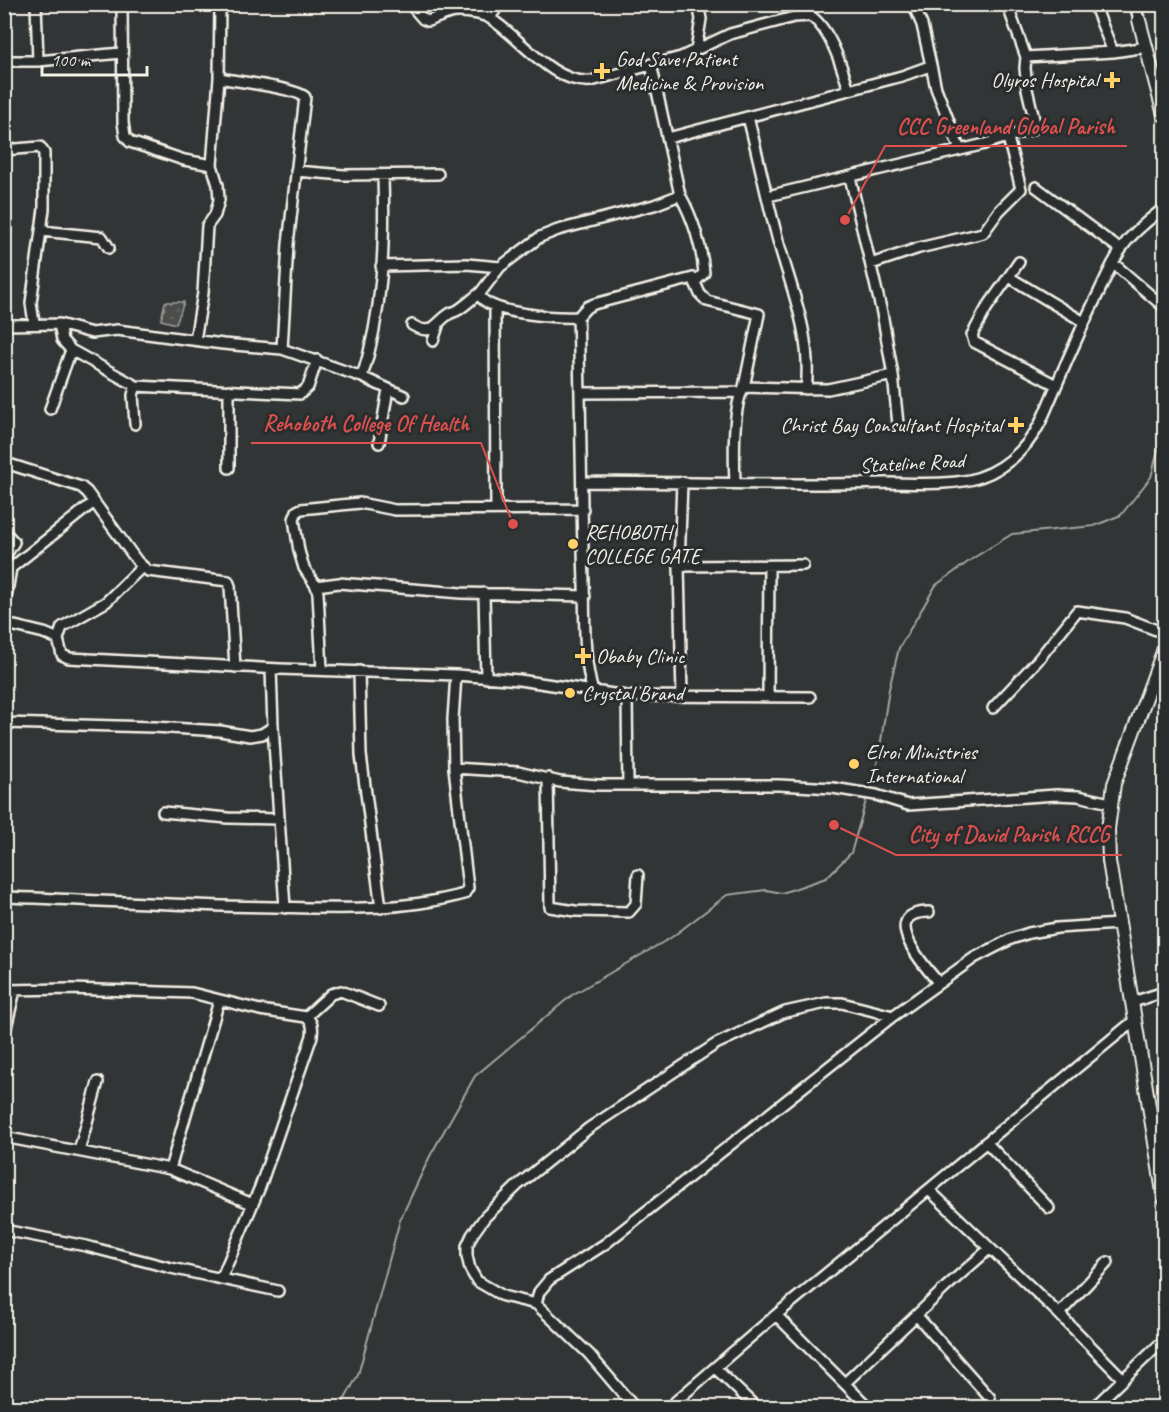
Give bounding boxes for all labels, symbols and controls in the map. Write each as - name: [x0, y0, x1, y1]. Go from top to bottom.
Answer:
- scale bar: [42, 39, 147, 77]
- place label: God Save Patient Medicine & Provision: [616, 46, 764, 96]
- text: 100 m: [51, 49, 92, 71]
- marker: God Save Patient Medicine & Provision: [593, 62, 611, 80]
- place label: Olyros Hospital: [991, 67, 1101, 93]
- marker: Olyros Hospital: [1103, 71, 1121, 89]
- callout: CCC Greenland Global Parish: [885, 106, 1127, 146]
- text: CCC Greenland Global Parish: [897, 113, 1116, 141]
- callout: Rehoboth College Of Health: [251, 403, 481, 443]
- text: Rehoboth College Of Health: [263, 410, 470, 438]
- place label: Christ Bay Consultant Hospital: [781, 412, 1005, 438]
- marker: Christ Bay Consultant Hospital: [1007, 416, 1025, 434]
- street label: Stateline Road: [859, 447, 969, 479]
- place label: REHOBOTH COLLEGE GATE: [585, 519, 703, 569]
- marker: REHOBOTH COLLEGE GATE: [566, 537, 580, 551]
- place label: Obaby Clinic: [596, 643, 686, 669]
- marker: Obaby Clinic: [574, 647, 592, 665]
- place label: Crystal Brand: [582, 680, 687, 706]
- marker: Crystal Brand: [563, 686, 577, 700]
- place label: Elroi Ministries International: [866, 739, 978, 789]
- marker: Elroi Ministries International: [847, 757, 861, 771]
- callout: City of David Parish RCCG: [896, 815, 1122, 855]
- text: City of David Parish RCCG: [909, 821, 1112, 849]

